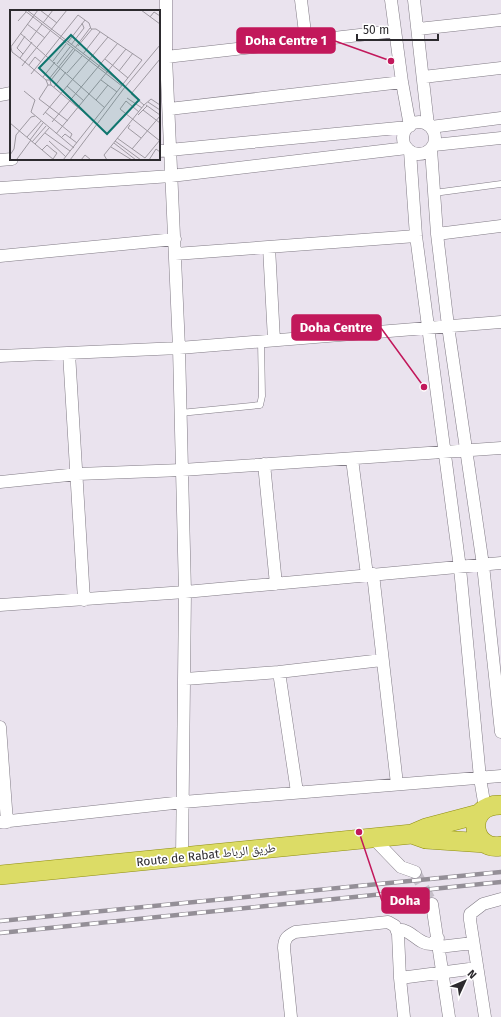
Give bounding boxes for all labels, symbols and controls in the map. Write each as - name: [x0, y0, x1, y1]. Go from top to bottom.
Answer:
- inset map: [10, 10, 160, 160]
- scale bar: [357, 16, 438, 42]
- text: 50 m: [363, 23, 389, 37]
- callout: Doha Centre 1: [237, 28, 335, 53]
- text: Doha Centre 1: [245, 33, 327, 48]
- callout: Doha Centre: [292, 315, 381, 340]
- text: Doha Centre: [300, 320, 372, 335]
- street label: Route de Rabat طريق الرباط: [136, 841, 277, 870]
- callout: Doha: [382, 888, 429, 913]
- text: Doha: [390, 893, 420, 908]
- north arrow: [445, 961, 485, 1001]
- text: N: [465, 967, 479, 982]

